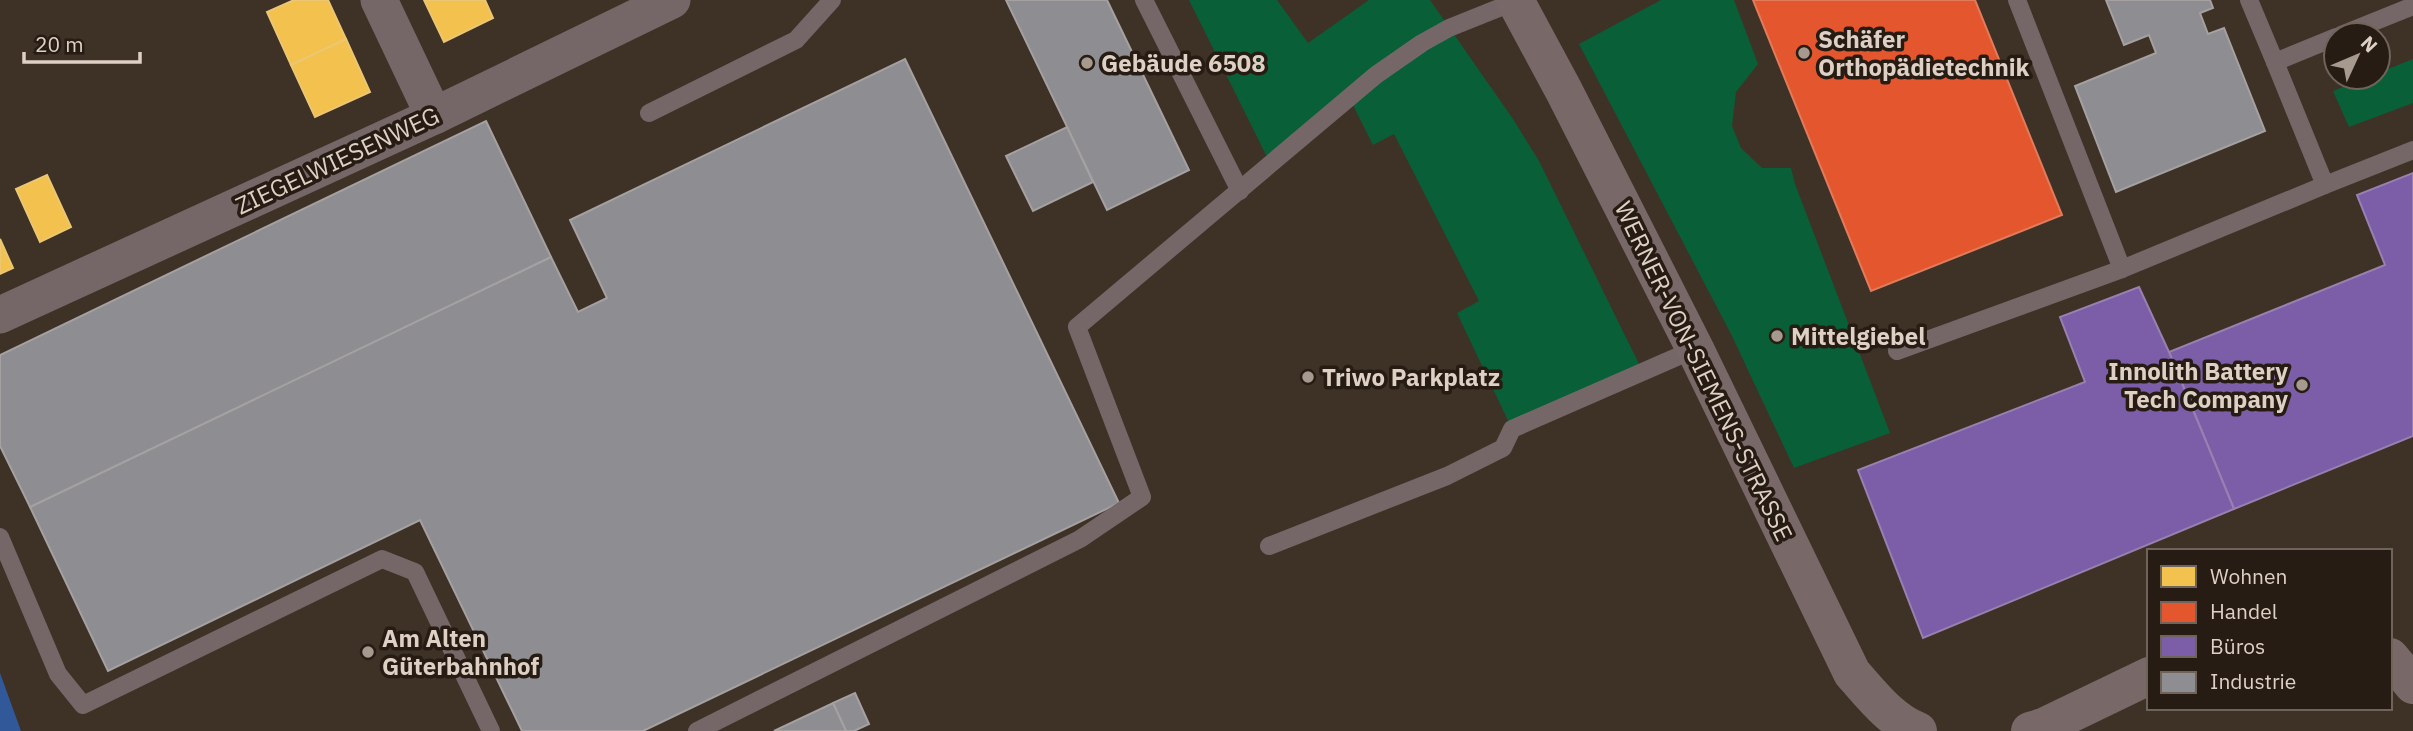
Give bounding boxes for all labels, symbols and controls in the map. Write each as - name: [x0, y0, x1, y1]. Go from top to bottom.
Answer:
- scale bar: [24, 21, 140, 65]
- north arrow: [2322, 21, 2392, 91]
- place label: Schäfer Orthopädietechnik: [1818, 23, 2030, 83]
- text: 20 m: [35, 30, 84, 58]
- text: N: [2356, 31, 2383, 57]
- marker: Schäfer Orthopädietechnik: [1796, 45, 1812, 61]
- place label: Gebäude 6508: [1101, 47, 1266, 79]
- marker: Gebäude 6508: [1079, 55, 1095, 71]
- street label: ZIEGELWIESENWEG: [230, 99, 444, 221]
- street label: WERNER-VON-SIEMENS-STRASSE: [1608, 196, 1800, 546]
- place label: Mittelgiebel: [1791, 320, 1925, 352]
- marker: Mittelgiebel: [1769, 328, 1785, 344]
- place label: Innolith Battery Tech Company: [2108, 355, 2288, 415]
- place label: Triwo Parkplatz: [1322, 361, 1500, 393]
- marker: Triwo Parkplatz: [1300, 369, 1316, 385]
- marker: Innolith Battery Tech Company: [2294, 377, 2310, 393]
- legend: [2147, 549, 2392, 710]
- text: Wohnen: [2210, 562, 2287, 590]
- text: Handel: [2210, 597, 2278, 625]
- place label: Am Alten Güterbahnhof: [382, 622, 539, 682]
- text: Büros: [2210, 632, 2265, 660]
- marker: Am Alten Güterbahnhof: [360, 644, 376, 660]
- text: Industrie: [2210, 667, 2296, 695]

